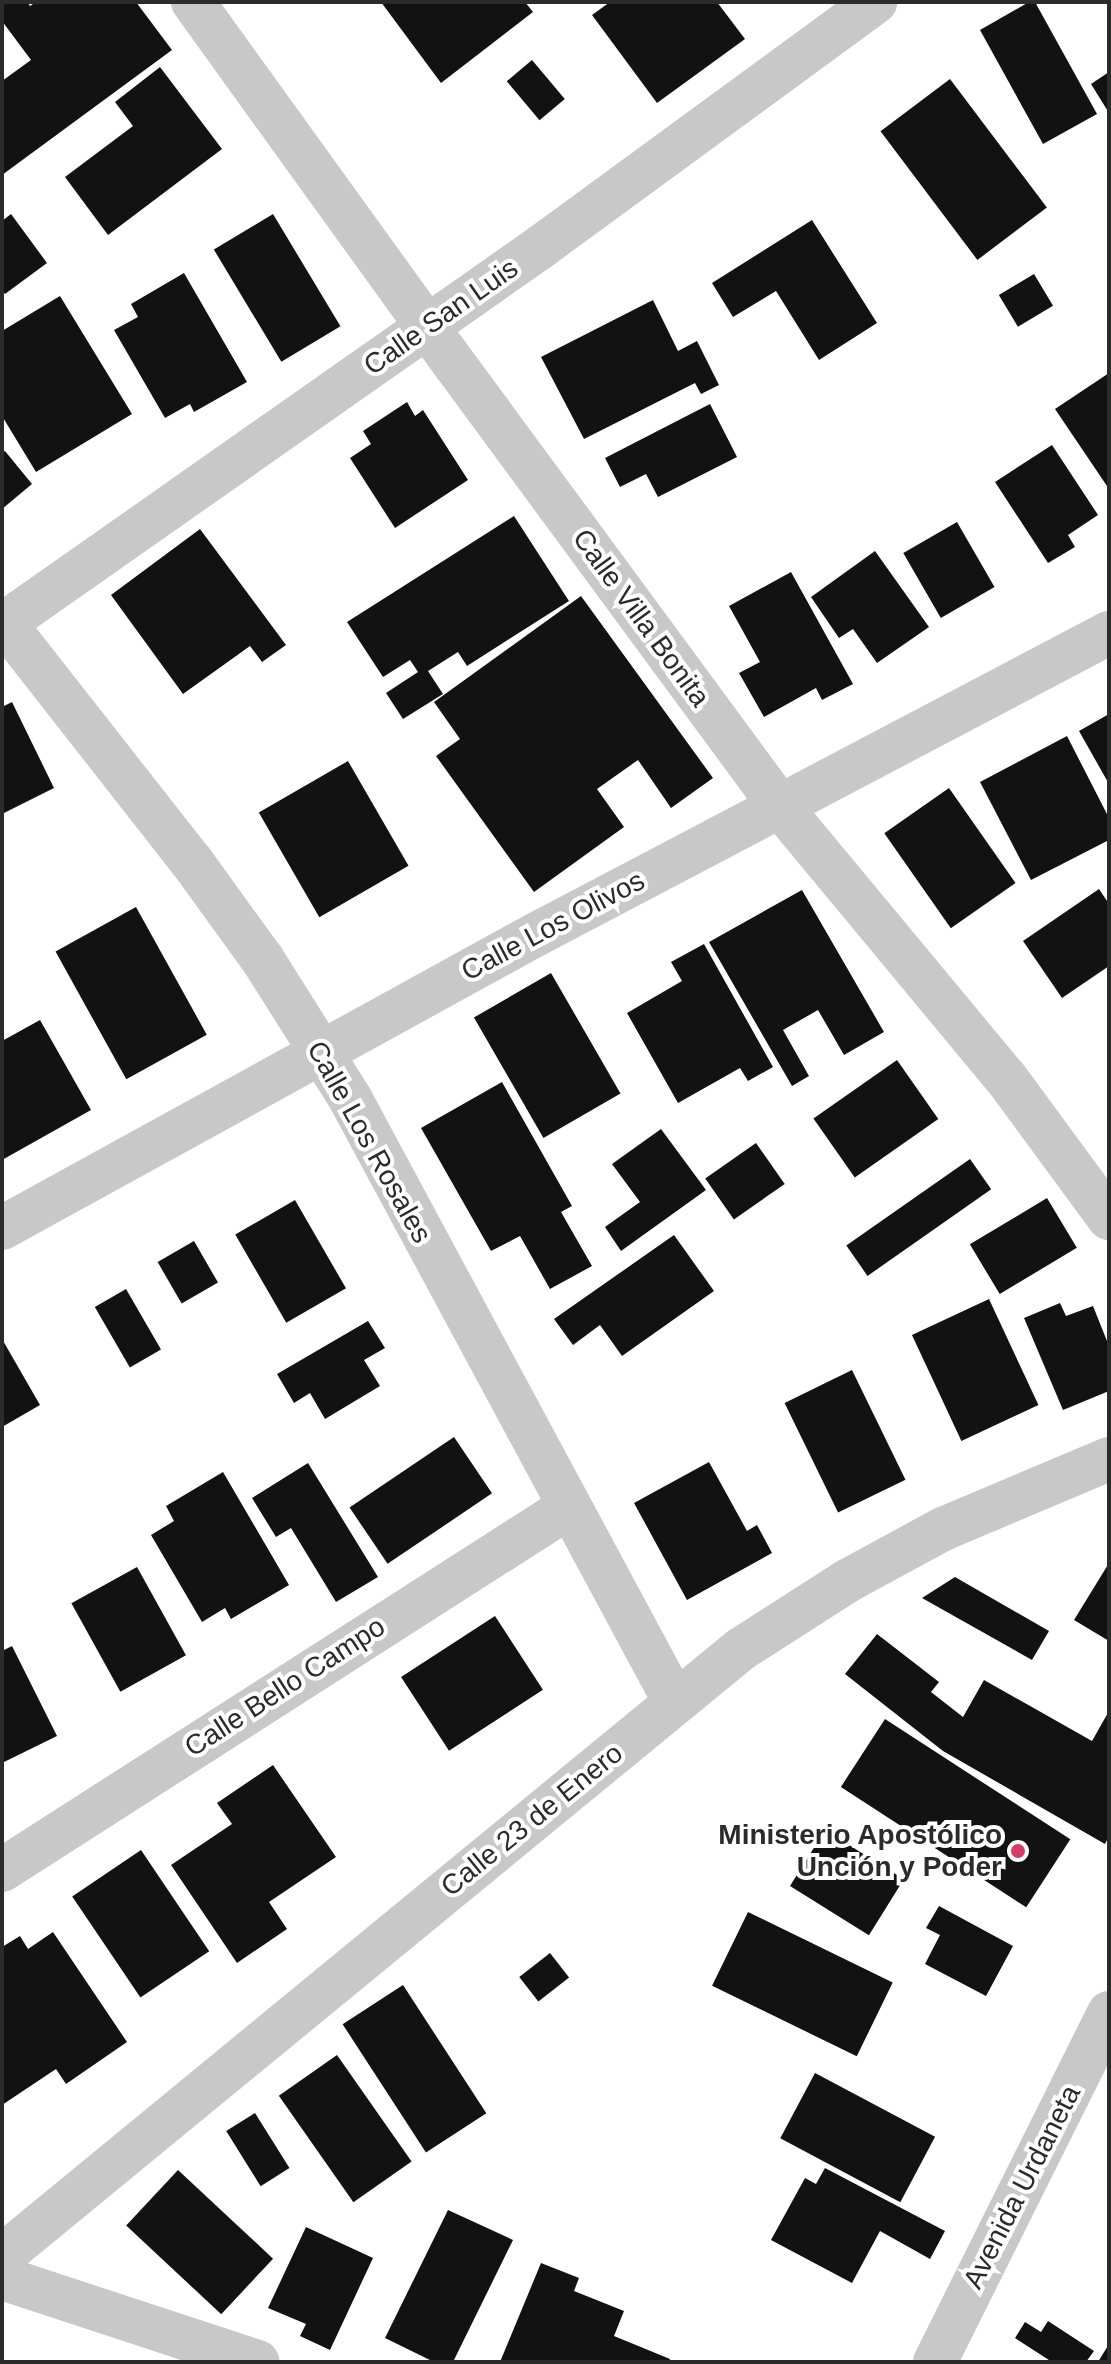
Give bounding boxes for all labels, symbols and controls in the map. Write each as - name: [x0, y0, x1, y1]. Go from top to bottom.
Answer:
- street label: Calle San Luis: [357, 251, 525, 383]
- street label: Calle Villa Bonita: [565, 523, 717, 713]
- street label: Calle Los Olivos: [456, 864, 650, 988]
- street label: Calle Los Rosales: [300, 1035, 438, 1249]
- street label: Calle Bello Campo: [179, 1610, 391, 1764]
- street label: Calle 23 de Enero: [434, 1736, 630, 1904]
- place label: Ministerio Apostólico Unción y Poder: [717, 1818, 1002, 1884]
- marker: Ministerio Apostólico Unción y Poder: [1009, 1842, 1027, 1860]
- street label: Avenida Urdaneta: [956, 2080, 1088, 2294]

